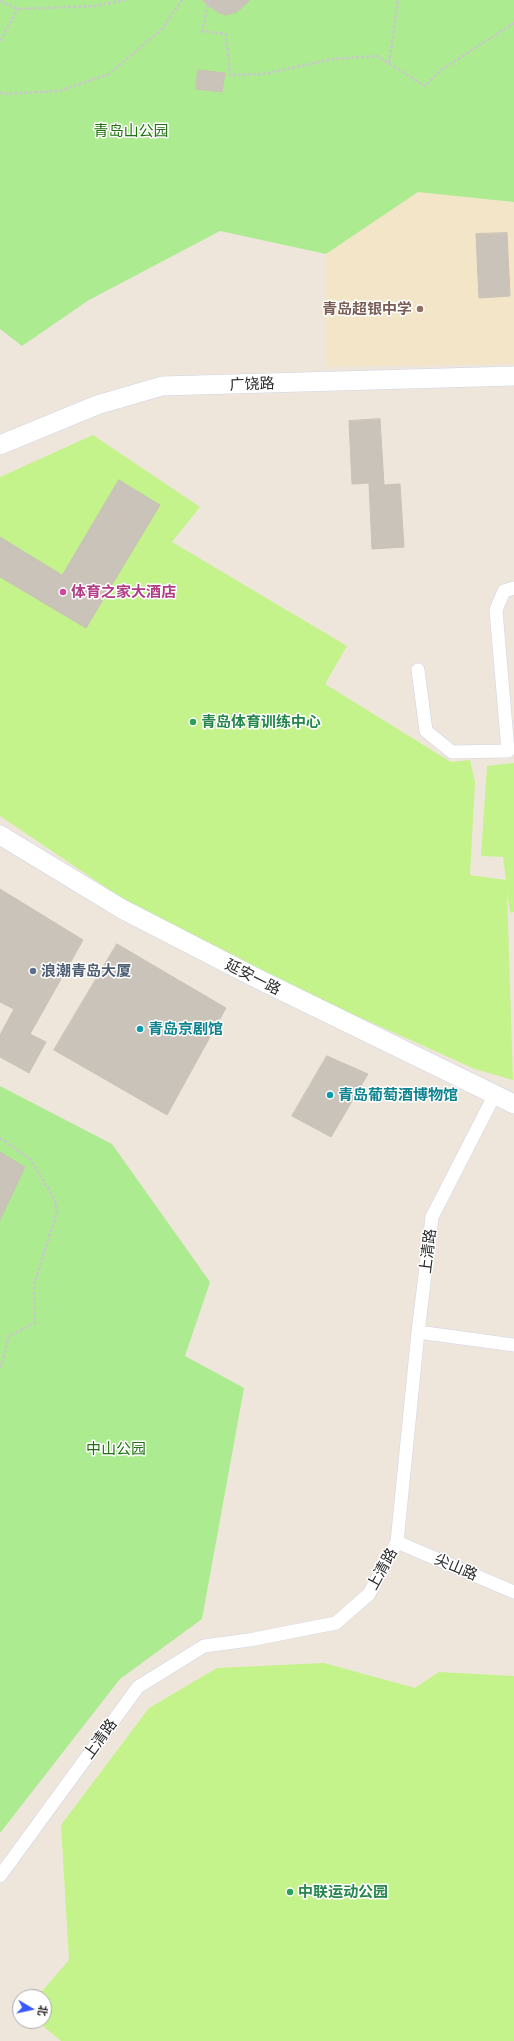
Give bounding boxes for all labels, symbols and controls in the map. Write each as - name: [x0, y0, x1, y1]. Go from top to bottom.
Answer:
- park label: 青岛山公园: [94, 122, 168, 140]
- place label: 青岛超银中学: [322, 300, 412, 318]
- marker: 青岛超银中学: [415, 304, 425, 314]
- street label: 广饶路: [229, 374, 275, 394]
- place label: 体育之家大酒店: [71, 583, 176, 601]
- marker: 体育之家大酒店: [58, 587, 68, 597]
- place label: 青岛体育训练中心: [201, 713, 321, 731]
- marker: 青岛体育训练中心: [188, 717, 198, 727]
- street label: 延安一路: [222, 955, 284, 999]
- place label: 浪潮青岛大厦: [41, 962, 131, 980]
- marker: 浪潮青岛大厦: [28, 966, 38, 976]
- place label: 青岛京剧馆: [148, 1020, 223, 1038]
- marker: 青岛京剧馆: [135, 1024, 145, 1034]
- place label: 青岛葡萄酒博物馆: [338, 1086, 458, 1104]
- marker: 青岛葡萄酒博物馆: [325, 1090, 335, 1100]
- street label: 上清路: [416, 1228, 440, 1274]
- park label: 中山公园: [86, 1440, 146, 1458]
- street label: 上清路: [363, 1545, 401, 1593]
- street label: 尖山路: [432, 1550, 480, 1584]
- street label: 上清路: [79, 1716, 121, 1762]
- place label: 中联运动公园: [298, 1883, 388, 1901]
- marker: 中联运动公园: [285, 1887, 295, 1897]
- north arrow: [12, 1989, 52, 2029]
- text: 北: [36, 2004, 51, 2017]

